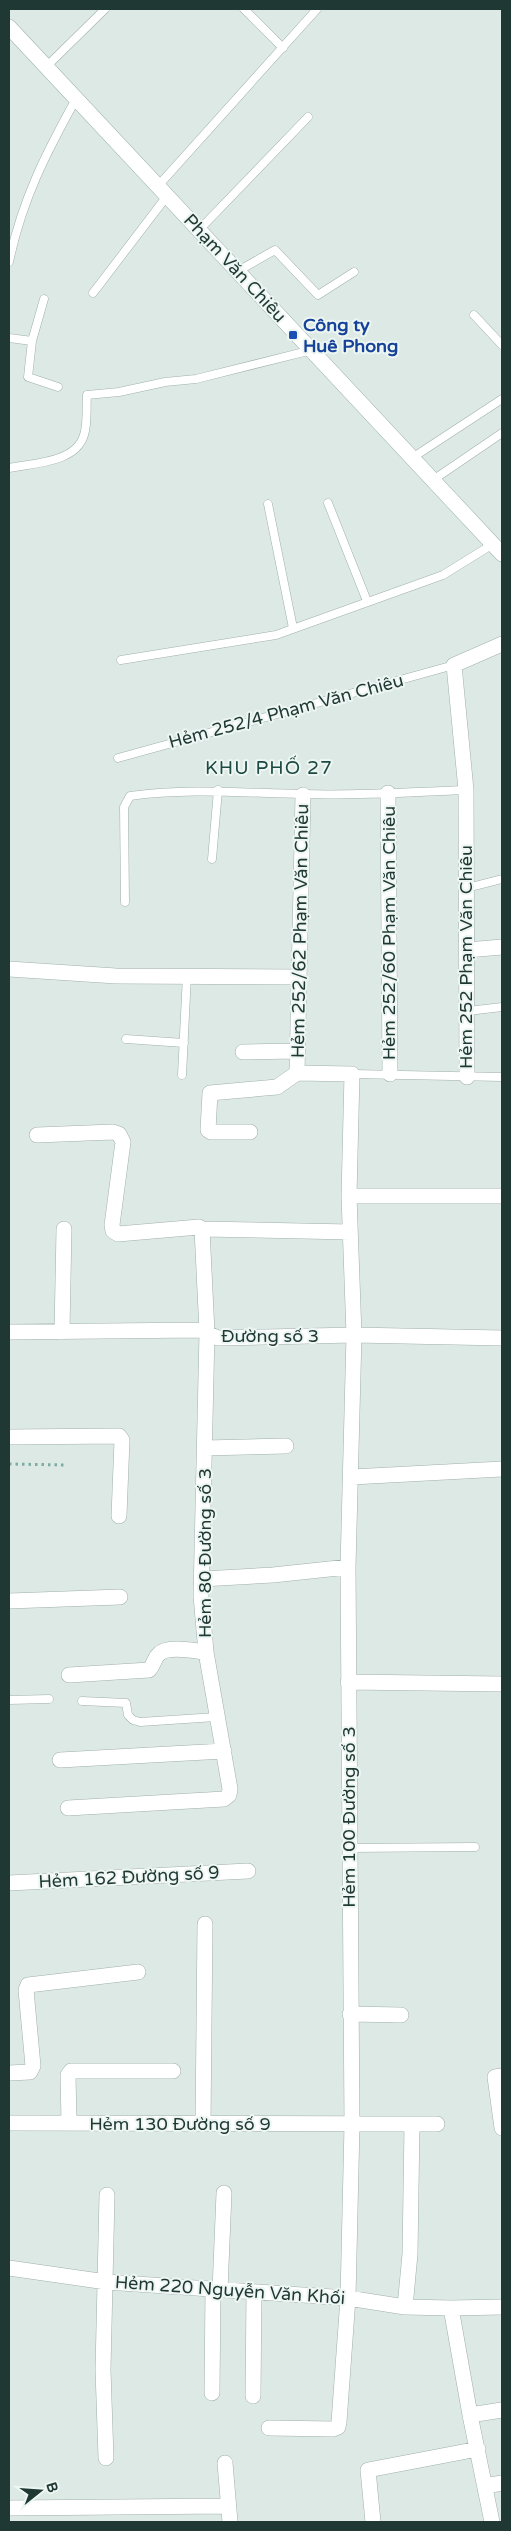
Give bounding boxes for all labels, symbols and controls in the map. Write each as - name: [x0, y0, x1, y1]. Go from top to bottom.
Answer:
- street label: Phạm Văn Chiêu: [179, 209, 291, 327]
- place label: Công ty Huê Phong: [303, 314, 398, 357]
- marker: Công ty Huê Phong: [287, 329, 299, 341]
- street label: Hẻm 252/4 Phạm Văn Chiêu: [166, 669, 406, 753]
- district label: KHU PHỐ 27: [205, 755, 333, 779]
- street label: Hẻm 252/62 Phạm Văn Chiêu: [287, 804, 313, 1058]
- street label: Hẻm 252/60 Phạm Văn Chiêu: [378, 806, 400, 1060]
- street label: Hẻm 252 Phạm Văn Chiêu: [455, 845, 477, 1069]
- street label: Đường số 3: [221, 1325, 319, 1347]
- street label: Hẻm 80 Đường số 3: [194, 1468, 216, 1638]
- street label: Hẻm 100 Đường số 3: [338, 1726, 360, 1908]
- street label: Hẻm 162 Đường số 9: [38, 1861, 220, 1893]
- street label: Hẻm 130 Đường số 9: [89, 2113, 271, 2135]
- street label: Hẻm 220 Nguyễn Văn Khối: [114, 2271, 346, 2309]
- north arrow: [15, 2466, 65, 2516]
- text: B: [42, 2480, 62, 2495]

